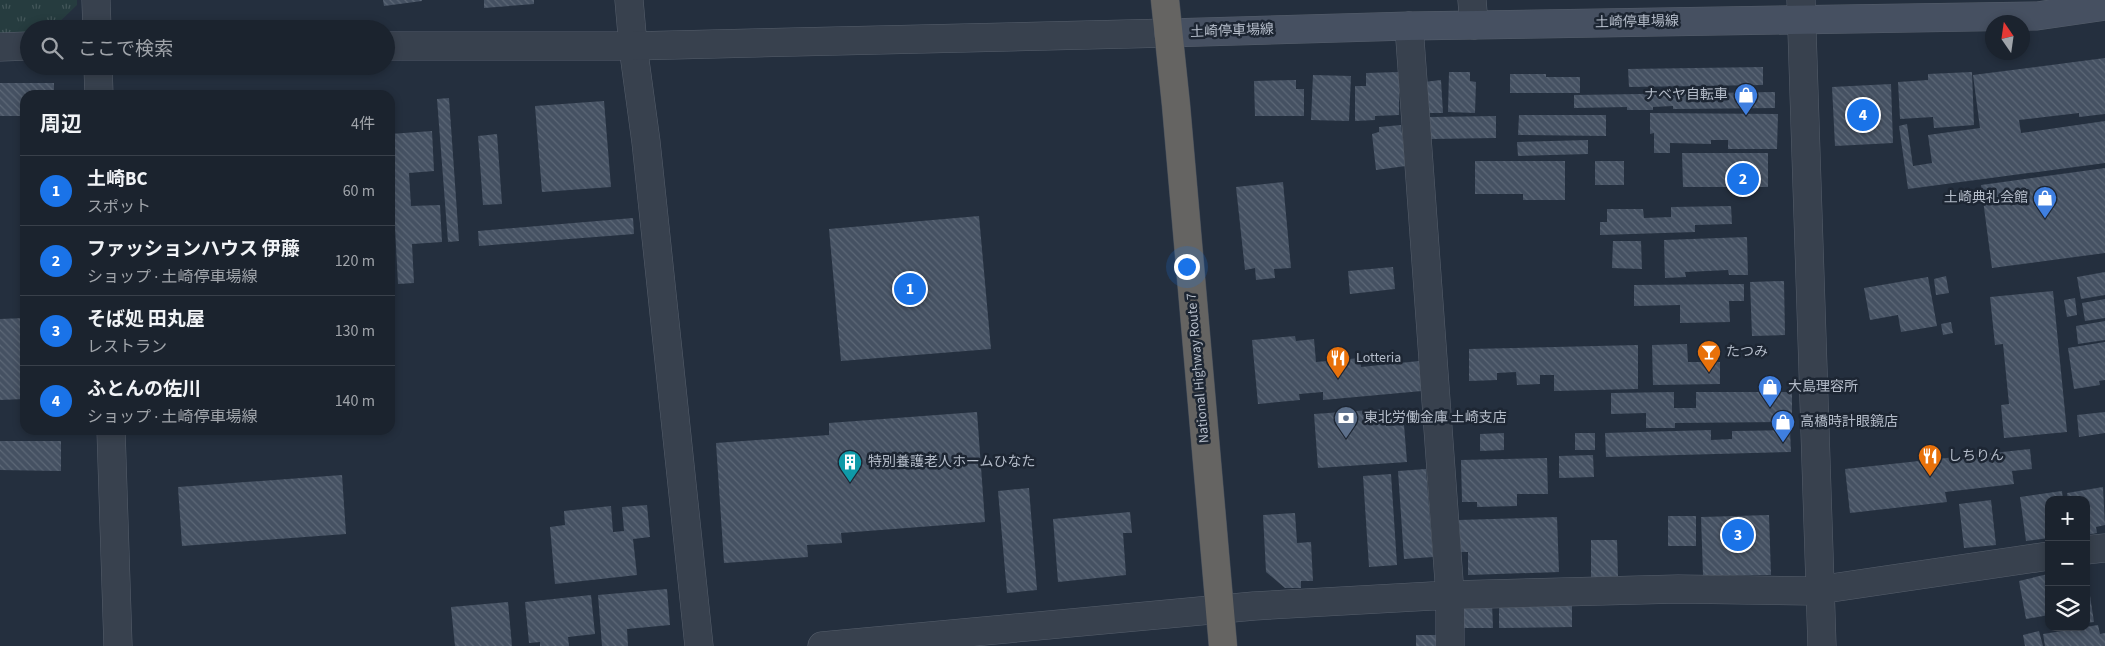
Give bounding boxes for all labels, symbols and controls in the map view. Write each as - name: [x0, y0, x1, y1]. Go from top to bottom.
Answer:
- street label: 土崎停車場線: [1595, 11, 1679, 33]
- north arrow: [1985, 15, 2030, 60]
- search box: [20, 20, 395, 75]
- street label: 土崎停車場線: [1190, 20, 1274, 42]
- icon: search: [38, 34, 66, 62]
- text: ここで検索: [78, 36, 173, 63]
- shop icon: ナベヤ自転車: [1733, 82, 1759, 116]
- place label: ナベヤ自転車: [1644, 85, 1728, 105]
- pin: 4: [1847, 96, 1879, 134]
- text: 周辺: [40, 109, 82, 139]
- text: 4件: [351, 113, 375, 135]
- pin: 2: [1727, 160, 1759, 198]
- text: 土崎BC: [87, 166, 148, 193]
- text: 1: [52, 180, 60, 202]
- text: 60 m: [343, 180, 375, 202]
- shop icon: 土崎典礼会館: [2032, 185, 2058, 219]
- place label: 土崎典礼会館: [1944, 188, 2028, 208]
- text: スポット: [87, 196, 151, 218]
- text: ファッションハウス 伊藤: [87, 236, 300, 263]
- text: 2: [52, 250, 60, 272]
- text: 120 m: [335, 250, 375, 272]
- your location: [1174, 254, 1200, 280]
- text: ショップ · 土崎停車場線: [87, 266, 257, 288]
- pin: 1: [894, 270, 926, 308]
- street label: National Highway Route 7: [1181, 292, 1215, 444]
- text: そば処 田丸屋: [87, 306, 205, 333]
- text: 3: [52, 320, 60, 342]
- text: 130 m: [335, 320, 375, 342]
- text: レストラン: [87, 336, 167, 358]
- bar icon: たつみ: [1696, 339, 1722, 373]
- place label: たつみ: [1726, 342, 1768, 362]
- restaurant icon: Lotteria: [1325, 345, 1351, 379]
- place label: Lotteria: [1356, 348, 1401, 368]
- shop icon: 大島理容所: [1757, 374, 1783, 408]
- text: ふとんの佐川: [87, 376, 201, 403]
- place label: 大島理容所: [1788, 377, 1858, 397]
- text: 4: [52, 390, 60, 412]
- text: 140 m: [335, 390, 375, 412]
- bank icon: 東北労働金庫 土崎支店: [1333, 405, 1359, 439]
- text: ショップ · 土崎停車場線: [87, 406, 257, 428]
- place label: 東北労働金庫 土崎支店: [1364, 408, 1507, 428]
- shop icon: 高橋時計眼鏡店: [1770, 409, 1796, 443]
- place label: 高橋時計眼鏡店: [1800, 412, 1898, 432]
- restaurant icon: しちりん: [1917, 443, 1943, 477]
- place label: しちりん: [1948, 446, 2004, 466]
- building icon: 特別養護老人ホームひなた: [837, 449, 863, 483]
- place label: 特別養護老人ホームひなた: [868, 452, 1036, 472]
- map controls: [2045, 496, 2090, 631]
- button: +: [2045, 496, 2090, 541]
- pin: 3: [1722, 516, 1754, 554]
- button: −: [2045, 541, 2090, 586]
- button: layers: [2045, 586, 2090, 631]

